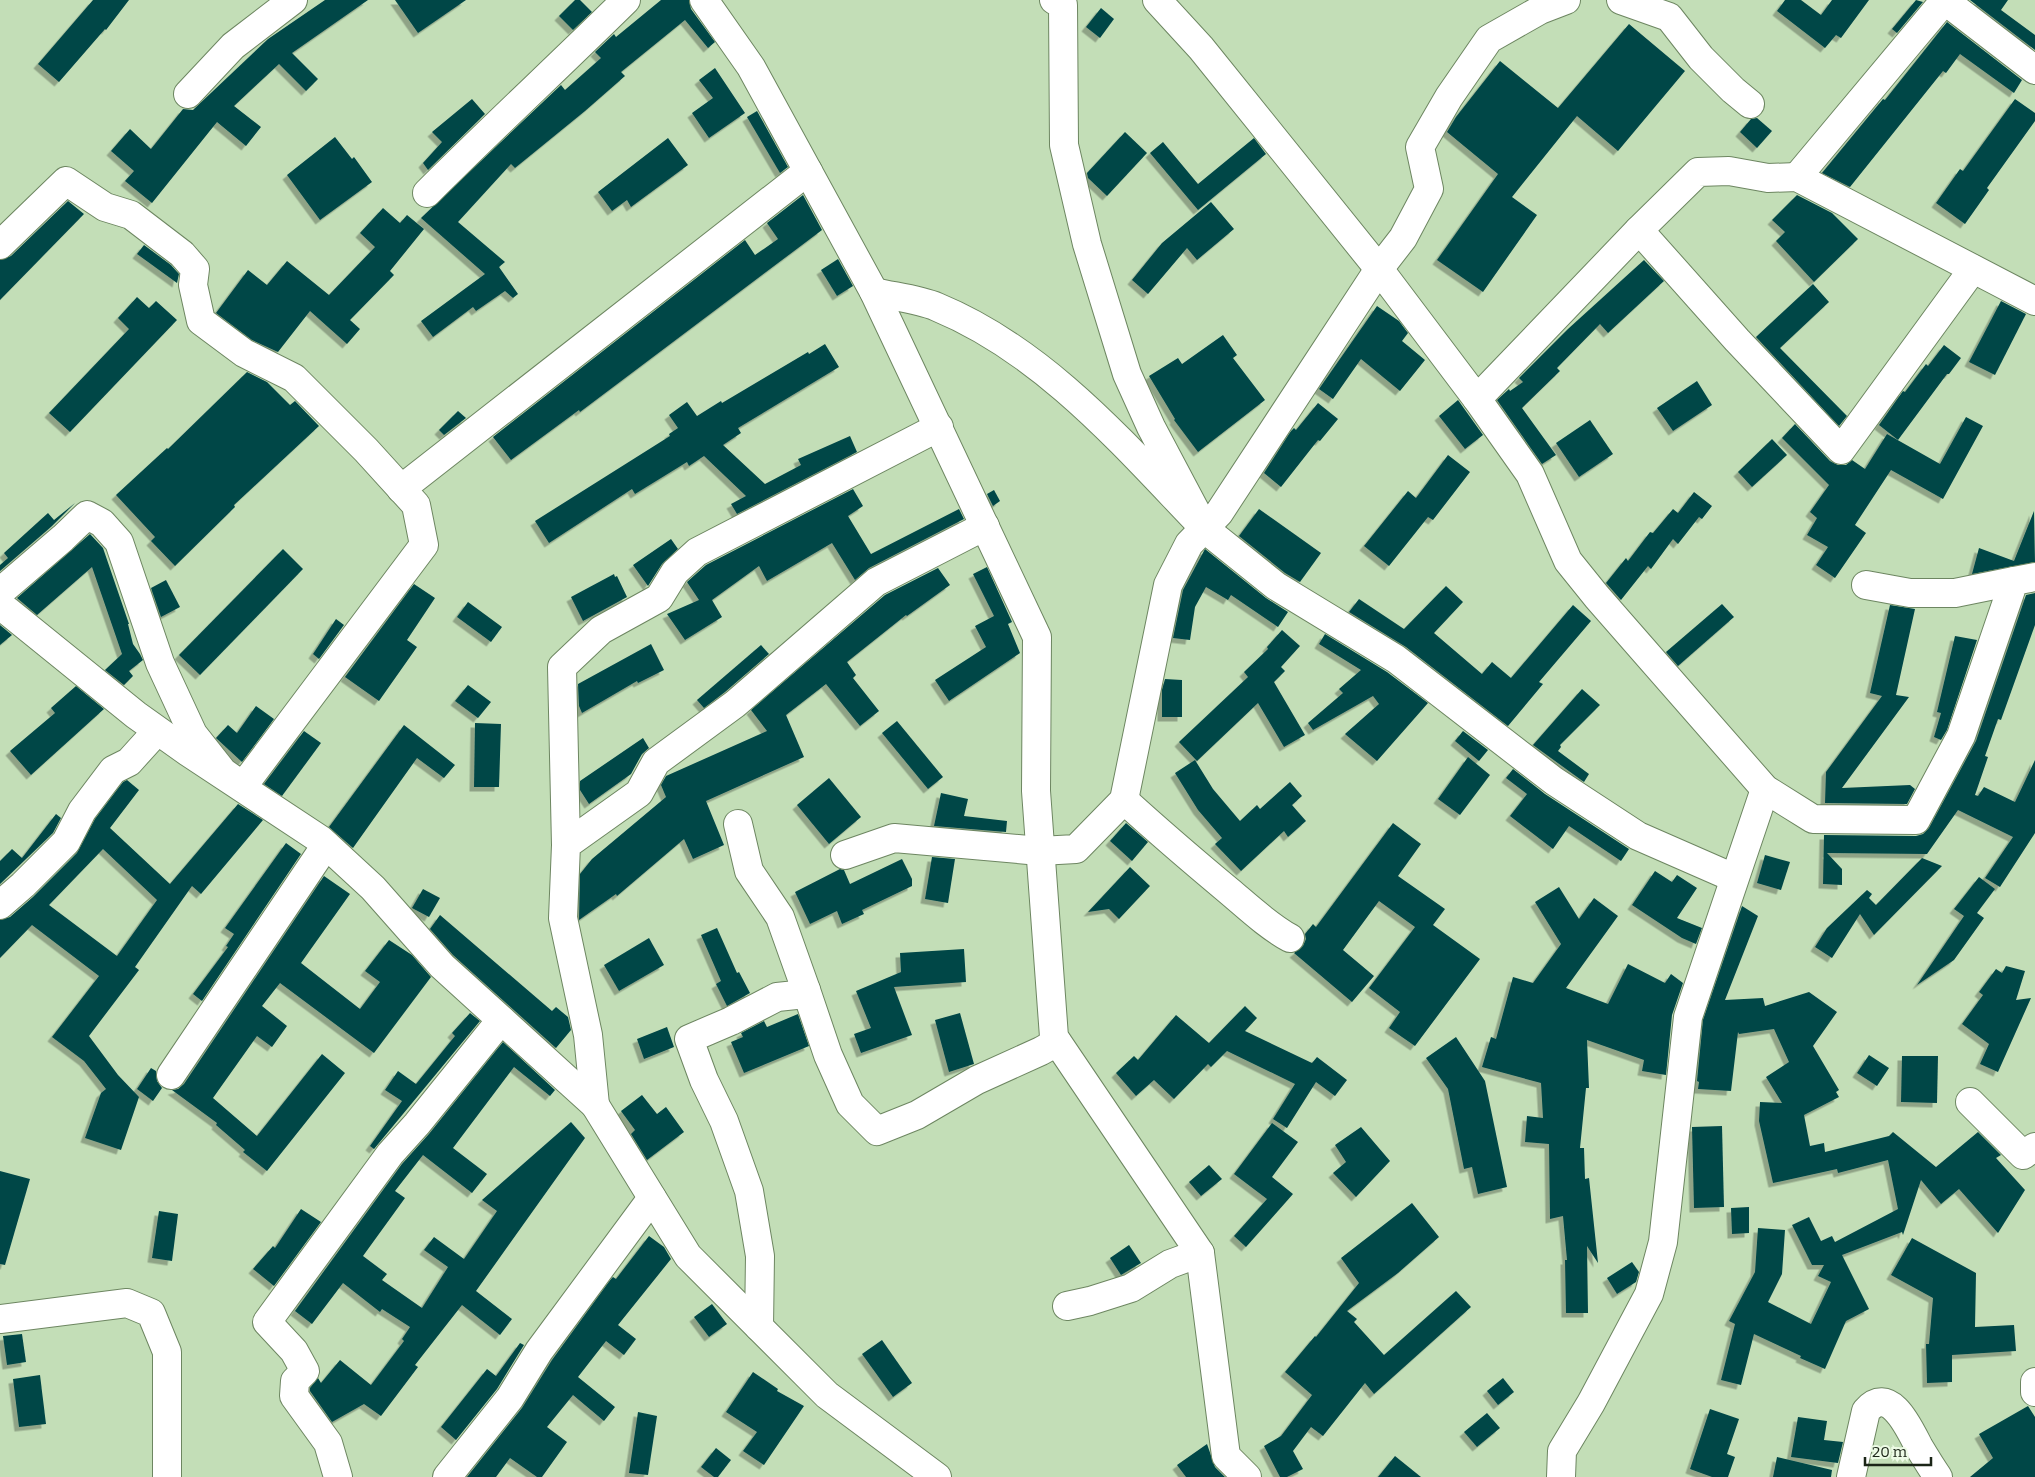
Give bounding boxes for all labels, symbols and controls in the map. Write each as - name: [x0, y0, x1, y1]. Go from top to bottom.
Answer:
- scale bar: [1865, 1434, 1931, 1466]
- text: 20 m: [1872, 1443, 1908, 1461]

